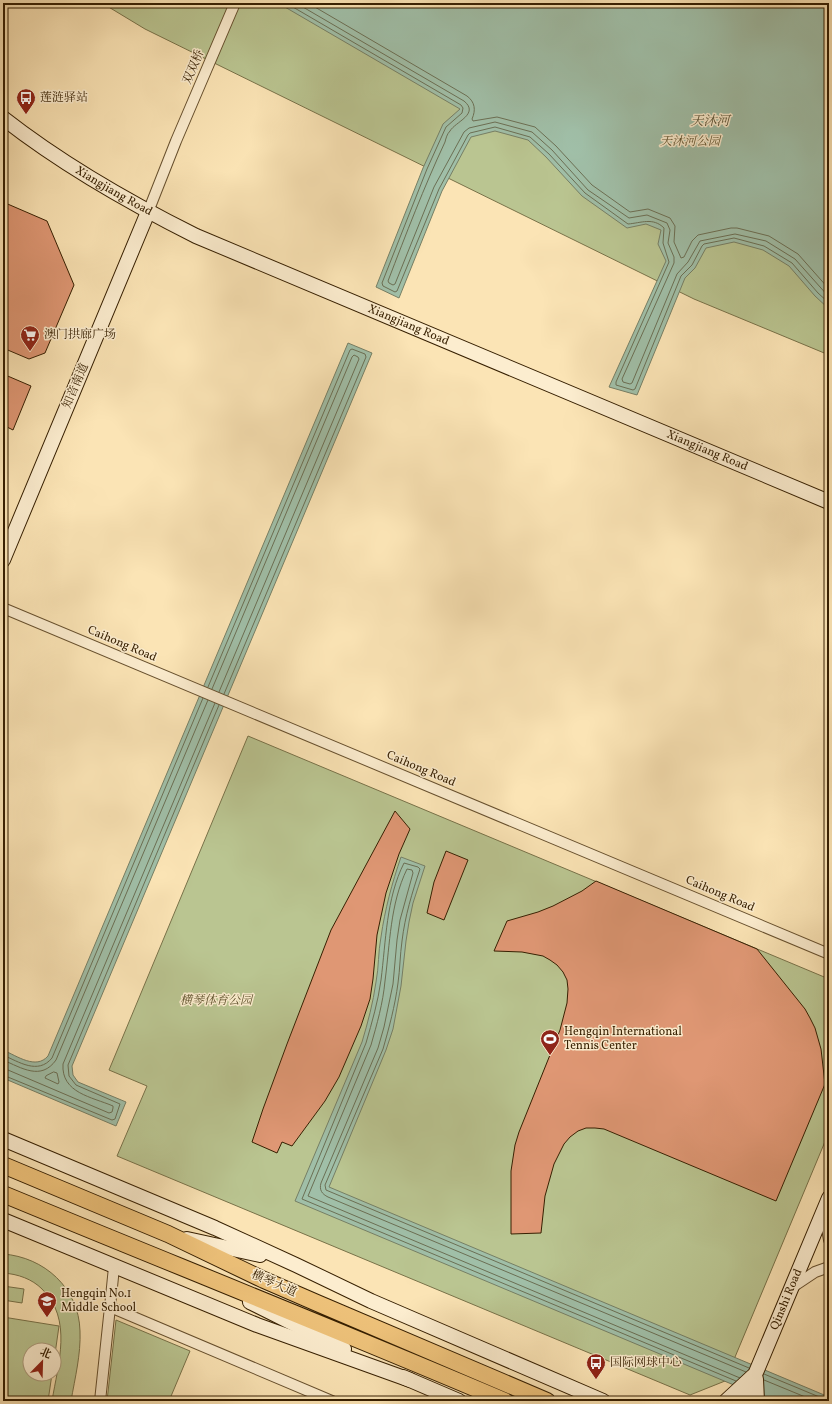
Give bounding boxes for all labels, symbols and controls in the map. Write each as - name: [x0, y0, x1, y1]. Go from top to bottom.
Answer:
- street label: 双双桥: [180, 47, 208, 87]
- bus stop icon: 莲涟驿站: [15, 87, 37, 115]
- place label: 莲涟驿站: [40, 90, 88, 106]
- water label: 天沐河: [690, 113, 731, 131]
- park label: 天沐河公园: [660, 134, 722, 150]
- street label: Xiangjiang Road: [72, 163, 155, 220]
- street label: Xiangjiang Road: [365, 301, 452, 350]
- supermarket icon: 澳门拱廊广场: [19, 324, 41, 352]
- place label: 澳门拱廊广场: [44, 327, 116, 343]
- street label: 知音南道: [59, 361, 93, 411]
- street label: Xiangjiang Road: [664, 427, 750, 475]
- street label: Caihong Road: [85, 622, 159, 666]
- street label: Caihong Road: [384, 747, 458, 791]
- street label: Caihong Road: [683, 872, 757, 916]
- park label: 横琴体育公园: [180, 993, 254, 1009]
- place label: Hengqin International Tennis Center: [564, 1024, 682, 1054]
- sports icon: Hengqin International Tennis Center: [539, 1028, 561, 1056]
- street label: Qinshi Road: [767, 1266, 807, 1333]
- street label: 横琴大道: [249, 1267, 299, 1301]
- place label: Hengqin No.1 Middle School: [61, 1286, 136, 1316]
- school or university icon: Hengqin No.1 Middle School: [36, 1290, 58, 1318]
- north arrow: [22, 1342, 62, 1382]
- text: 北: [37, 1345, 53, 1363]
- bus stop icon: 国际网球中心: [585, 1352, 607, 1380]
- place label: 国际网球中心: [610, 1355, 682, 1371]

